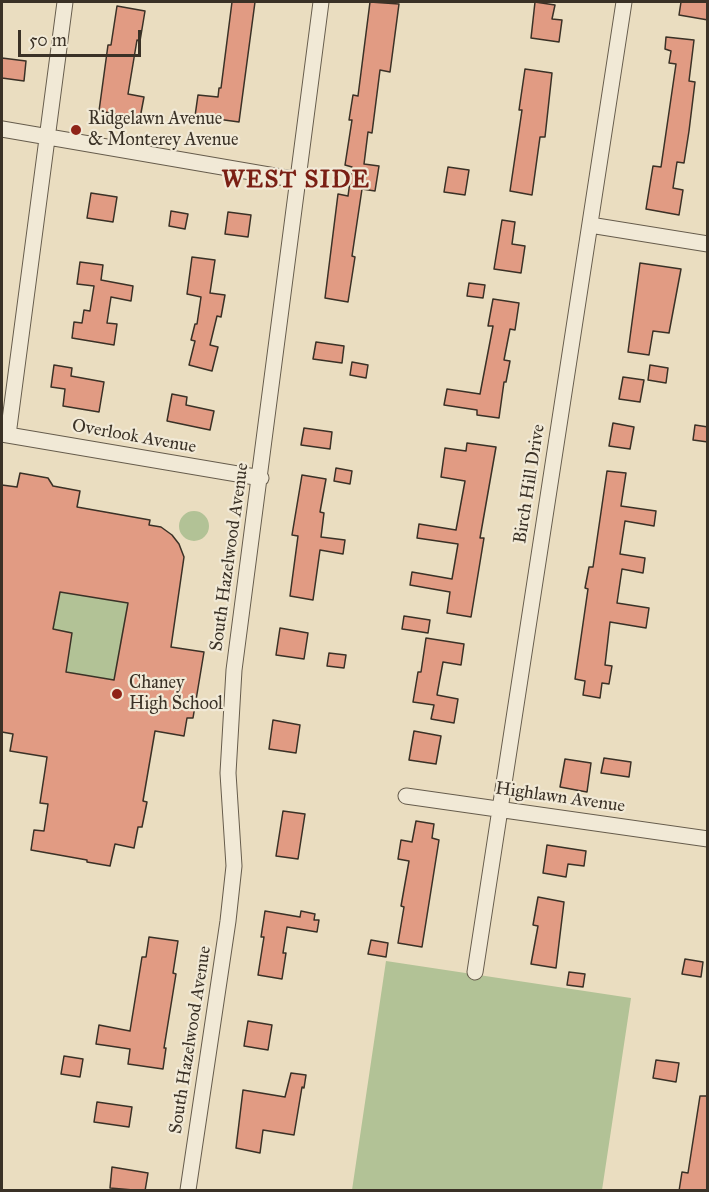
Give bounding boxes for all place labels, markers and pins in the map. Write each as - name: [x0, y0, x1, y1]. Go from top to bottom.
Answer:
- place label: Ridgelawn Avenue & Monterey Avenue: [88, 109, 239, 152]
- marker: Ridgelawn Avenue & Monterey Avenue: [69, 123, 83, 137]
- place label: Chaney High School: [129, 673, 223, 716]
- marker: Chaney High School: [110, 687, 124, 701]

